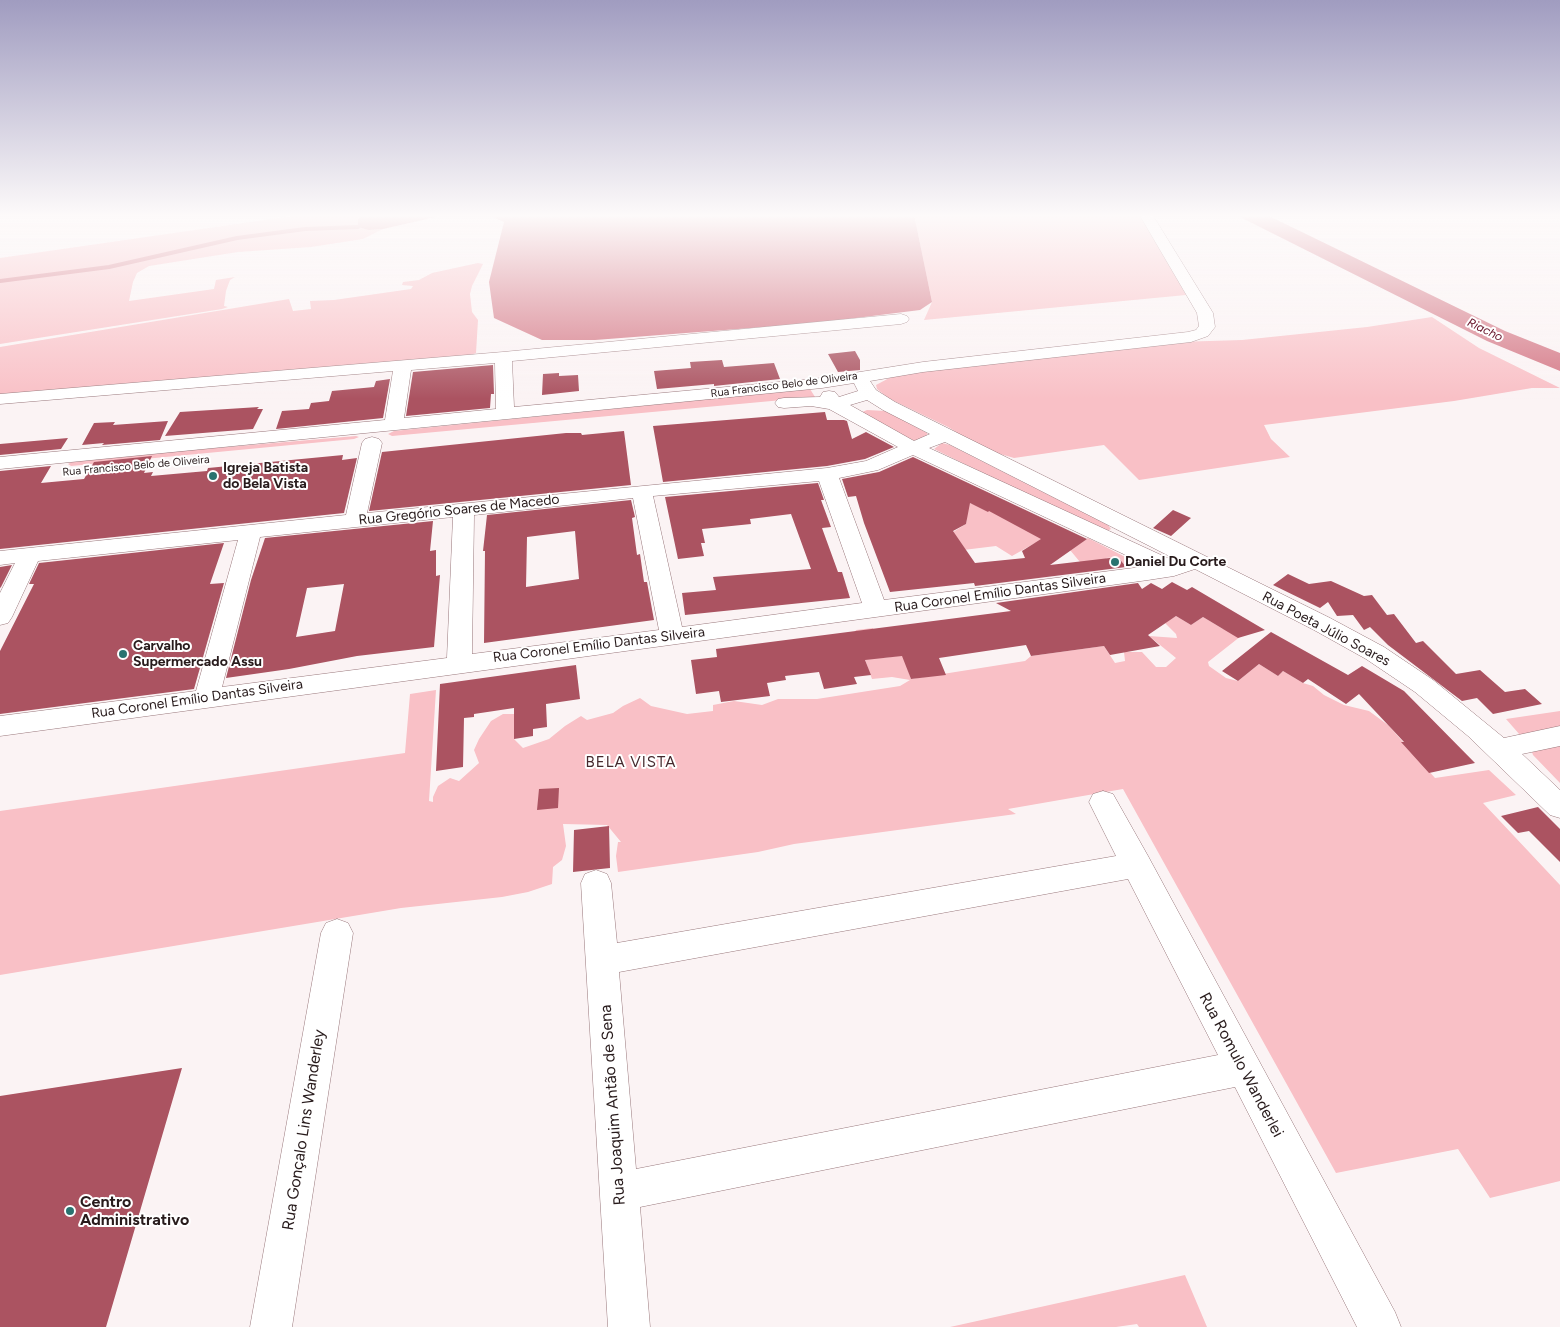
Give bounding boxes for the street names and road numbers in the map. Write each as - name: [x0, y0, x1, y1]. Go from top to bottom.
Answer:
- street label: Rua Francisco Belo de Oliveira: [710, 369, 858, 401]
- street label: Rua Francisco Belo de Oliveira: [62, 453, 210, 479]
- street label: Rua Gregório Soares de Macedo: [358, 491, 560, 529]
- street label: Rua Coronel Emílio Dantas Silveira: [893, 570, 1107, 616]
- street label: Rua Poeta Júlio Soares: [1259, 588, 1393, 670]
- street label: Rua Coronel Emílio Dantas Silveira: [492, 624, 706, 666]
- street label: Rua Coronel Emílio Dantas Silveira: [90, 676, 304, 722]
- street label: Rua Romulo Wanderlei: [1195, 989, 1287, 1141]
- street label: Rua Joaquim Antão de Sena: [596, 1004, 630, 1206]
- street label: Rua Gonçalo Lins Wanderley: [279, 1028, 329, 1232]

